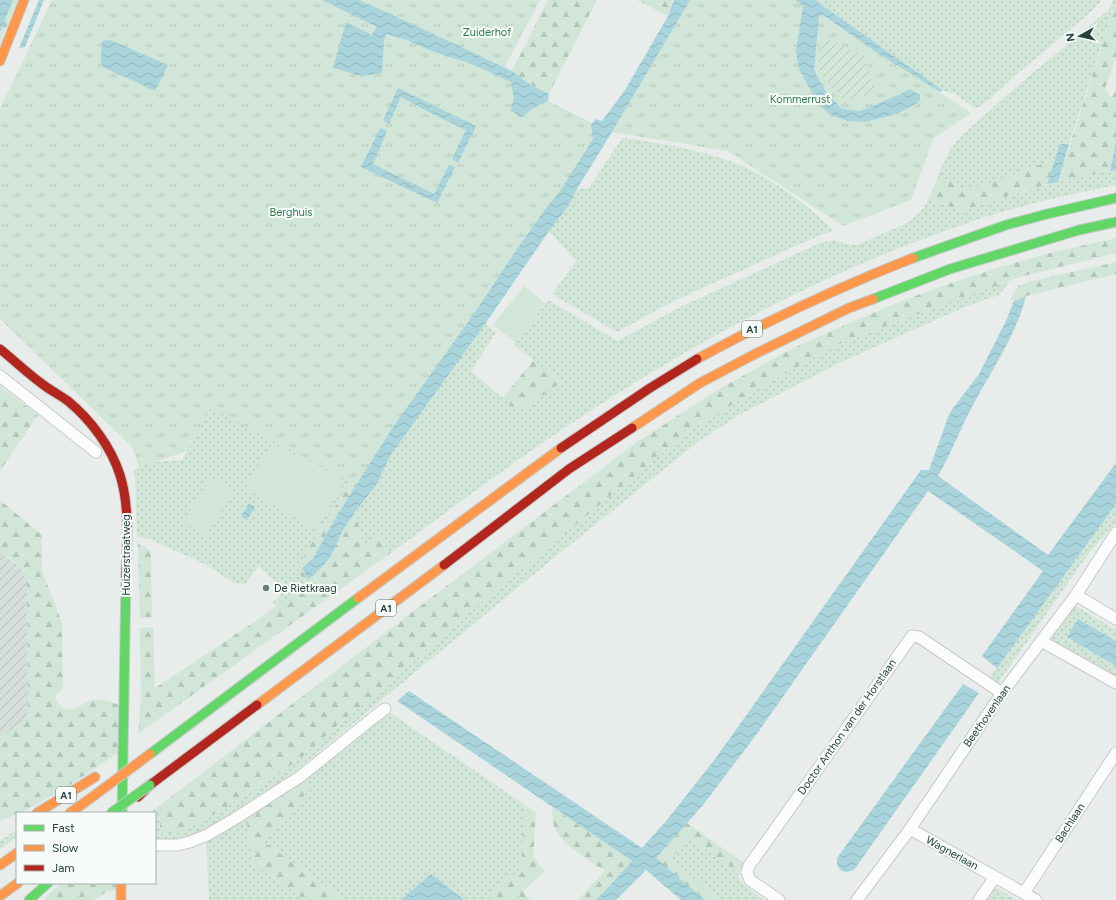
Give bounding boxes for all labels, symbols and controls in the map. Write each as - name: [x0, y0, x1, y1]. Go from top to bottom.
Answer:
- north arrow: [1060, 16, 1100, 56]
- park label: Zuiderhof: [463, 26, 512, 39]
- text: N: [1064, 32, 1078, 42]
- park label: Kommerrust: [770, 93, 830, 106]
- park label: Berghuis: [270, 206, 312, 219]
- road number: A1: [742, 321, 762, 337]
- street label: Huizerstraatweg: [120, 514, 133, 596]
- place label: De Rietkraag: [274, 582, 337, 595]
- marker: De Rietkraag: [261, 583, 271, 593]
- road number: A1: [376, 600, 396, 616]
- street label: Doctor Anthon van der Horstlaan: [795, 657, 899, 797]
- street label: Beethovenlaan: [961, 682, 1013, 750]
- road number: A1: [56, 787, 76, 803]
- street label: Bachlaan: [1053, 801, 1087, 845]
- legend: [16, 812, 156, 884]
- text: Fast: [52, 821, 75, 835]
- street label: Wagnerlaan: [924, 833, 980, 873]
- text: Slow: [52, 841, 79, 855]
- text: Jam: [52, 861, 75, 875]

